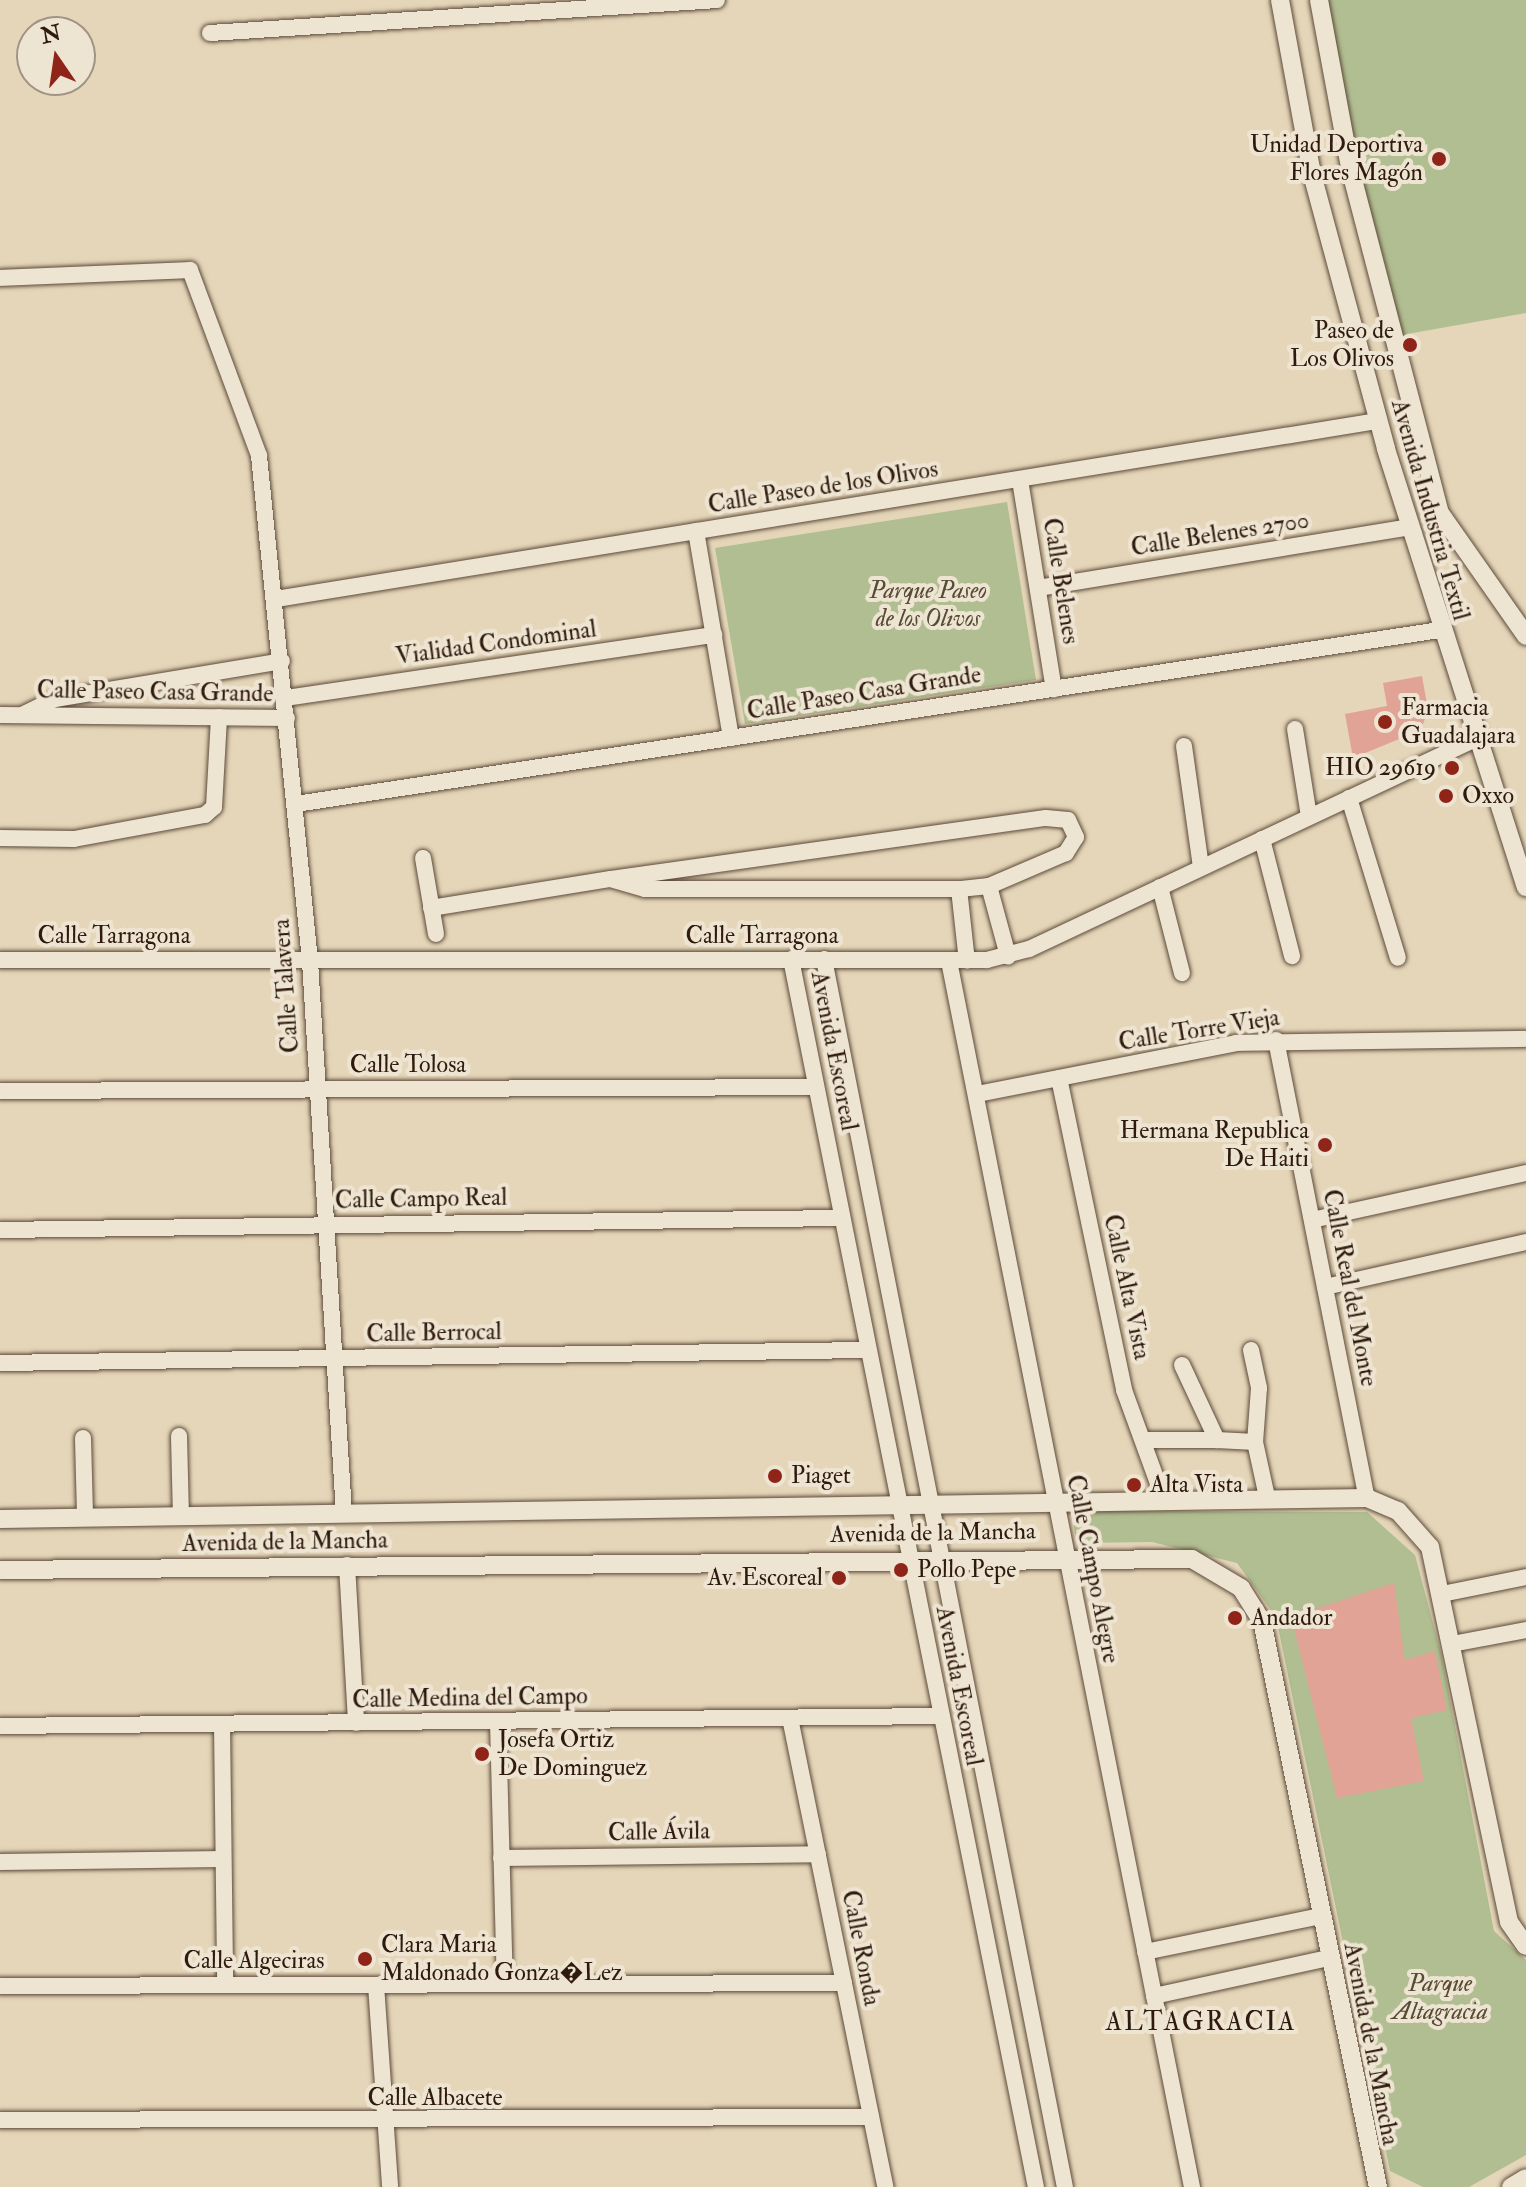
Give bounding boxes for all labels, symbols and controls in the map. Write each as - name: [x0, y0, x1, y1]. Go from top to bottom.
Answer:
- north arrow: [16, 16, 96, 96]
- text: N: [38, 19, 64, 50]
- place label: Unidad Deportiva Flores Magón: [1250, 131, 1423, 187]
- marker: Unidad Deportiva Flores Magón: [1430, 150, 1448, 168]
- place label: Paseo de Los Olivos: [1290, 317, 1394, 373]
- marker: Paseo de Los Olivos: [1401, 336, 1419, 354]
- street label: Avenida Industria Textil: [1385, 396, 1475, 624]
- street label: Calle Paseo de los Olivos: [706, 455, 940, 519]
- street label: Calle Belenes 2700: [1129, 506, 1311, 562]
- street label: Calle Belenes: [1037, 516, 1085, 646]
- park label: Parque Paseo de los Olivos: [869, 577, 987, 633]
- street label: Vialidad Condominal: [394, 615, 598, 671]
- street label: Calle Paseo Casa Grande: [745, 660, 983, 726]
- street label: Calle Paseo Casa Grande: [37, 676, 273, 708]
- place label: Farmacia Guadalajara: [1401, 694, 1515, 750]
- marker: Farmacia Guadalajara: [1376, 713, 1394, 731]
- place label: HIO 29619: [1325, 754, 1436, 782]
- marker: HIO 29619: [1443, 759, 1461, 777]
- place label: Oxxo: [1462, 782, 1514, 810]
- marker: Oxxo: [1437, 787, 1455, 805]
- street label: Calle Talavera: [267, 918, 305, 1054]
- street label: Calle Tarragona: [38, 922, 190, 950]
- street label: Calle Tarragona: [686, 922, 838, 950]
- street label: Avenida Escoreal: [804, 969, 864, 1133]
- street label: Calle Torre Vieja: [1117, 1003, 1281, 1057]
- street label: Calle Tolosa: [350, 1051, 466, 1079]
- place label: Hermana Republica De Haiti: [1120, 1117, 1309, 1173]
- marker: Hermana Republica De Haiti: [1316, 1136, 1334, 1154]
- street label: Calle Campo Real: [335, 1183, 507, 1215]
- street label: Calle Real del Monte: [1317, 1187, 1383, 1389]
- street label: Calle Alta Vista: [1098, 1212, 1156, 1362]
- street label: Calle Berrocal: [366, 1317, 502, 1349]
- place label: Piaget: [791, 1462, 851, 1490]
- marker: Piaget: [766, 1467, 784, 1485]
- place label: Alta Vista: [1150, 1471, 1243, 1499]
- street label: Calle Campo Alegre: [1061, 1472, 1125, 1666]
- marker: Alta Vista: [1125, 1476, 1143, 1494]
- street label: Avenida de la Mancha: [830, 1517, 1036, 1549]
- street label: Avenida de la Mancha: [182, 1526, 388, 1558]
- place label: Pollo Pepe: [917, 1556, 1016, 1584]
- marker: Pollo Pepe: [892, 1561, 910, 1579]
- place label: Av. Escoreal: [707, 1564, 823, 1592]
- marker: Av. Escoreal: [830, 1569, 848, 1587]
- street label: Avenida Escoreal: [929, 1604, 989, 1768]
- place label: Andador: [1251, 1604, 1333, 1632]
- marker: Andador: [1226, 1609, 1244, 1627]
- street label: Calle Medina del Campo: [352, 1682, 588, 1714]
- place label: Josefa Ortiz De Dominguez: [498, 1726, 647, 1782]
- marker: Josefa Ortiz De Dominguez: [473, 1745, 491, 1763]
- street label: Calle Ávila: [608, 1817, 710, 1847]
- street label: Calle Ronda: [836, 1888, 886, 2008]
- place label: Clara Maria Maldonado Gonza�Lez: [381, 1931, 623, 1987]
- street label: Avenida de la Mancha: [1337, 1940, 1405, 2148]
- street label: Calle Algeciras: [184, 1947, 324, 1975]
- marker: Clara Maria Maldonado Gonza�Lez: [356, 1950, 374, 1968]
- park label: Parque Altagracia: [1392, 1970, 1488, 2026]
- district label: ALTAGRACIA: [1105, 2007, 1297, 2039]
- street label: Calle Albacete: [367, 2084, 503, 2112]

